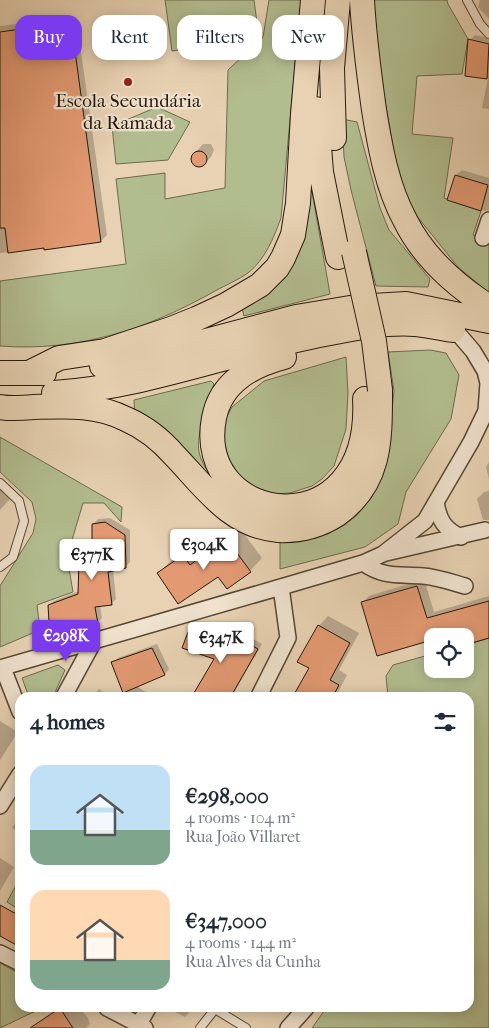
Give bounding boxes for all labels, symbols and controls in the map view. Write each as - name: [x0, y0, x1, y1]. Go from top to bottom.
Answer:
- chip: Buy: [15, 15, 82, 60]
- chip: Rent: [92, 15, 167, 60]
- chip: Filters: [177, 15, 262, 60]
- chip: New: [272, 15, 344, 60]
- marker: Escola Secundária da Ramada: [122, 76, 134, 88]
- place label: Escola Secundária da Ramada: [55, 90, 201, 134]
- pin: €304K: [169, 528, 239, 571]
- text: €304K: [181, 535, 227, 554]
- pin: €377K: [57, 538, 127, 581]
- text: €377K: [70, 545, 114, 564]
- pin: €298K: [31, 620, 101, 662]
- pin: €347K: [186, 622, 256, 664]
- text: €298K: [43, 626, 89, 645]
- text: €347K: [199, 628, 243, 647]
- map controls: [424, 628, 474, 678]
- button: locate: [424, 628, 474, 678]
- icon: filters: [431, 708, 459, 736]
- text: 4 homes: [30, 710, 105, 734]
- text: €298,000: [185, 784, 269, 808]
- icon: home: [70, 785, 130, 845]
- text: 4 rooms · 104 m²: [185, 808, 295, 827]
- text: Rua João Villaret: [185, 827, 301, 846]
- text: €347,000: [185, 909, 267, 933]
- icon: home: [70, 910, 130, 970]
- text: 4 rooms · 144 m²: [185, 933, 296, 952]
- text: Rua Alves da Cunha: [185, 952, 321, 971]

